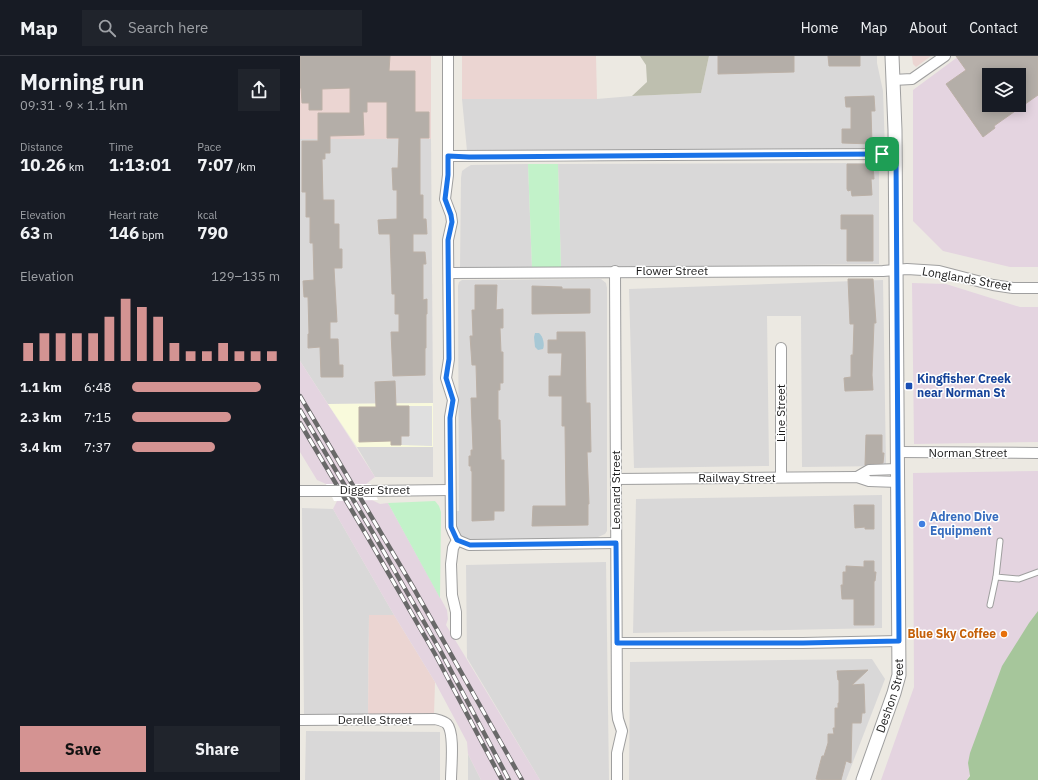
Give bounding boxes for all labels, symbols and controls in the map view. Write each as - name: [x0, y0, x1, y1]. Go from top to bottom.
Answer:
- search box: [82, 10, 362, 46]
- text: Map: [20, 16, 58, 40]
- icon: search: [96, 17, 118, 39]
- text: Search here: [128, 18, 208, 37]
- text: Home: [801, 19, 838, 37]
- text: Map: [860, 19, 887, 37]
- text: About: [909, 19, 947, 37]
- text: Contact: [969, 19, 1018, 37]
- text: Morning run: [20, 67, 144, 96]
- map controls: [982, 68, 1026, 112]
- button: layers: [982, 68, 1026, 112]
- button: share: [238, 69, 280, 111]
- text: 09:31 · 9 × 1.1 km: [20, 97, 128, 114]
- pin: [865, 137, 899, 171]
- text: Distance: [20, 140, 63, 154]
- text: Time: [109, 140, 133, 154]
- text: Pace: [197, 140, 221, 154]
- icon: arrive: [871, 143, 893, 165]
- text: 10.26: [20, 154, 66, 176]
- text: 1:13:01: [109, 154, 171, 176]
- text: 7:07: [197, 154, 234, 176]
- text: km: [66, 160, 84, 174]
- text: /km: [234, 160, 256, 174]
- text: Elevation: [20, 208, 66, 222]
- text: Heart rate: [109, 208, 159, 222]
- text: kcal: [197, 208, 217, 222]
- text: 63: [20, 222, 40, 244]
- text: 146: [109, 222, 139, 244]
- text: 790: [197, 222, 228, 244]
- text: m: [40, 228, 53, 242]
- text: bpm: [139, 228, 164, 242]
- street label: Flower Street: [636, 263, 708, 278]
- street label: Longlands Street: [921, 263, 1013, 294]
- text: Elevation: [20, 268, 74, 285]
- text: 129–135 m: [211, 268, 280, 285]
- place label: Kingfisher Creek near Norman St: [917, 371, 1011, 400]
- text: 1.1 km: [20, 379, 62, 396]
- text: 6:48: [84, 379, 111, 396]
- marker: Kingfisher Creek near Norman St: [904, 381, 914, 391]
- street label: Line Street: [773, 384, 788, 442]
- text: 2.3 km: [20, 409, 62, 426]
- text: 7:15: [84, 409, 111, 426]
- text: 3.4 km: [20, 439, 62, 456]
- text: 7:37: [84, 439, 111, 456]
- street label: Norman Street: [928, 445, 1008, 460]
- street label: Leonard Street: [608, 450, 623, 530]
- street label: Railway Street: [698, 470, 776, 485]
- street label: Digger Street: [340, 482, 410, 497]
- place label: Adreno Dive Equipment: [930, 509, 999, 538]
- marker: Adreno Dive Equipment: [917, 519, 927, 529]
- place label: Blue Sky Coffee: [907, 626, 996, 641]
- marker: Blue Sky Coffee: [999, 629, 1009, 639]
- street label: Deshon Street: [872, 659, 906, 735]
- street label: Derelle Street: [338, 712, 412, 727]
- button: Save: [20, 726, 146, 772]
- button: Share: [154, 726, 280, 772]

